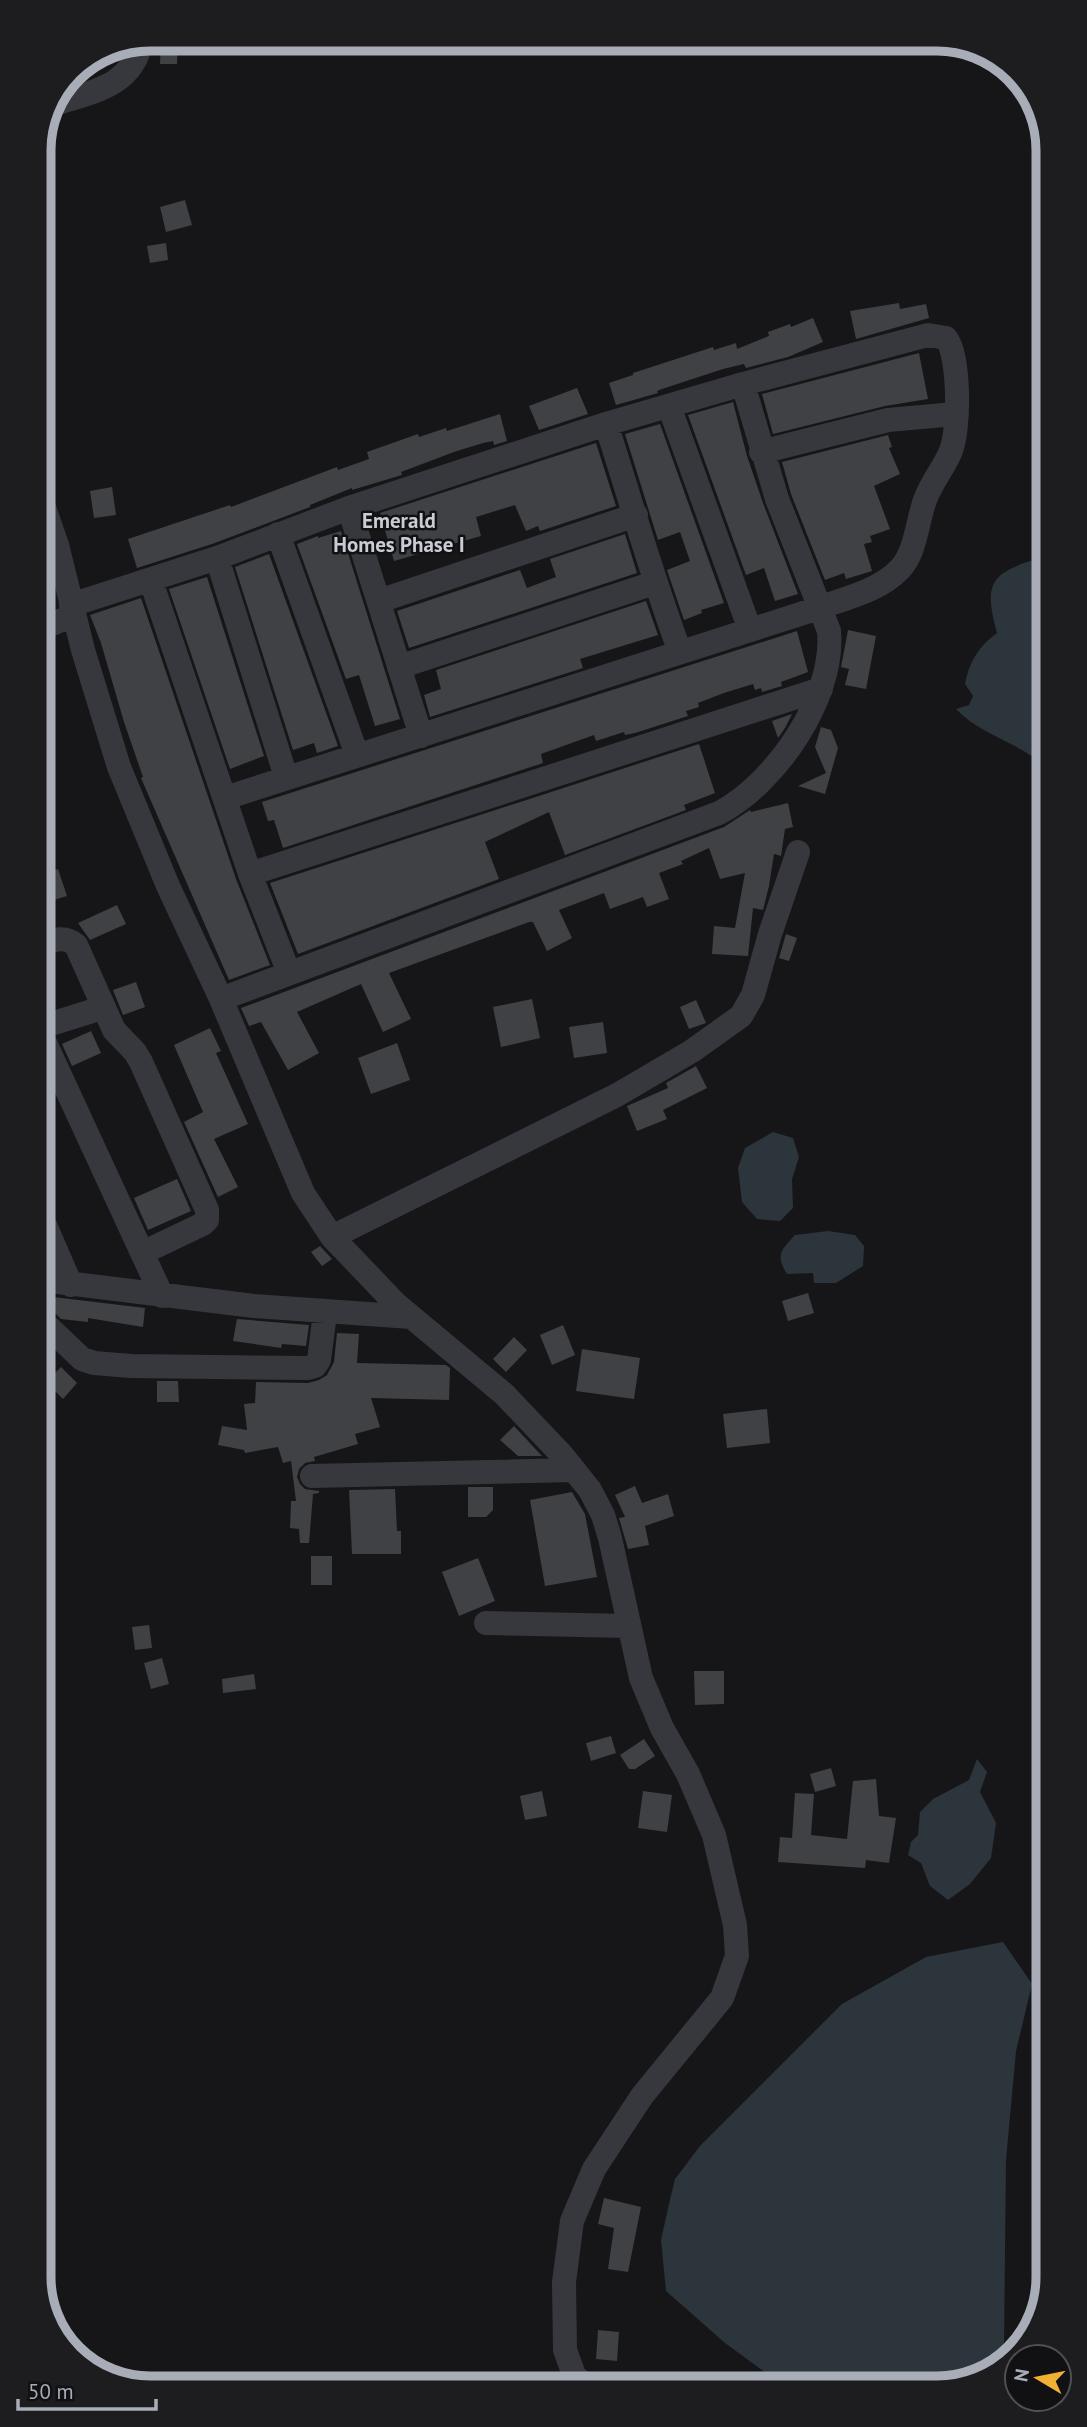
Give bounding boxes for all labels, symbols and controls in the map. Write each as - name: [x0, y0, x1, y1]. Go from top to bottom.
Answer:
- district label: Emerald Homes Phase I: [333, 507, 465, 558]
- north arrow: [1003, 2343, 1073, 2413]
- text: N: [1008, 2367, 1034, 2383]
- scale bar: [18, 2368, 156, 2412]
- text: 50 m: [28, 2378, 74, 2405]

